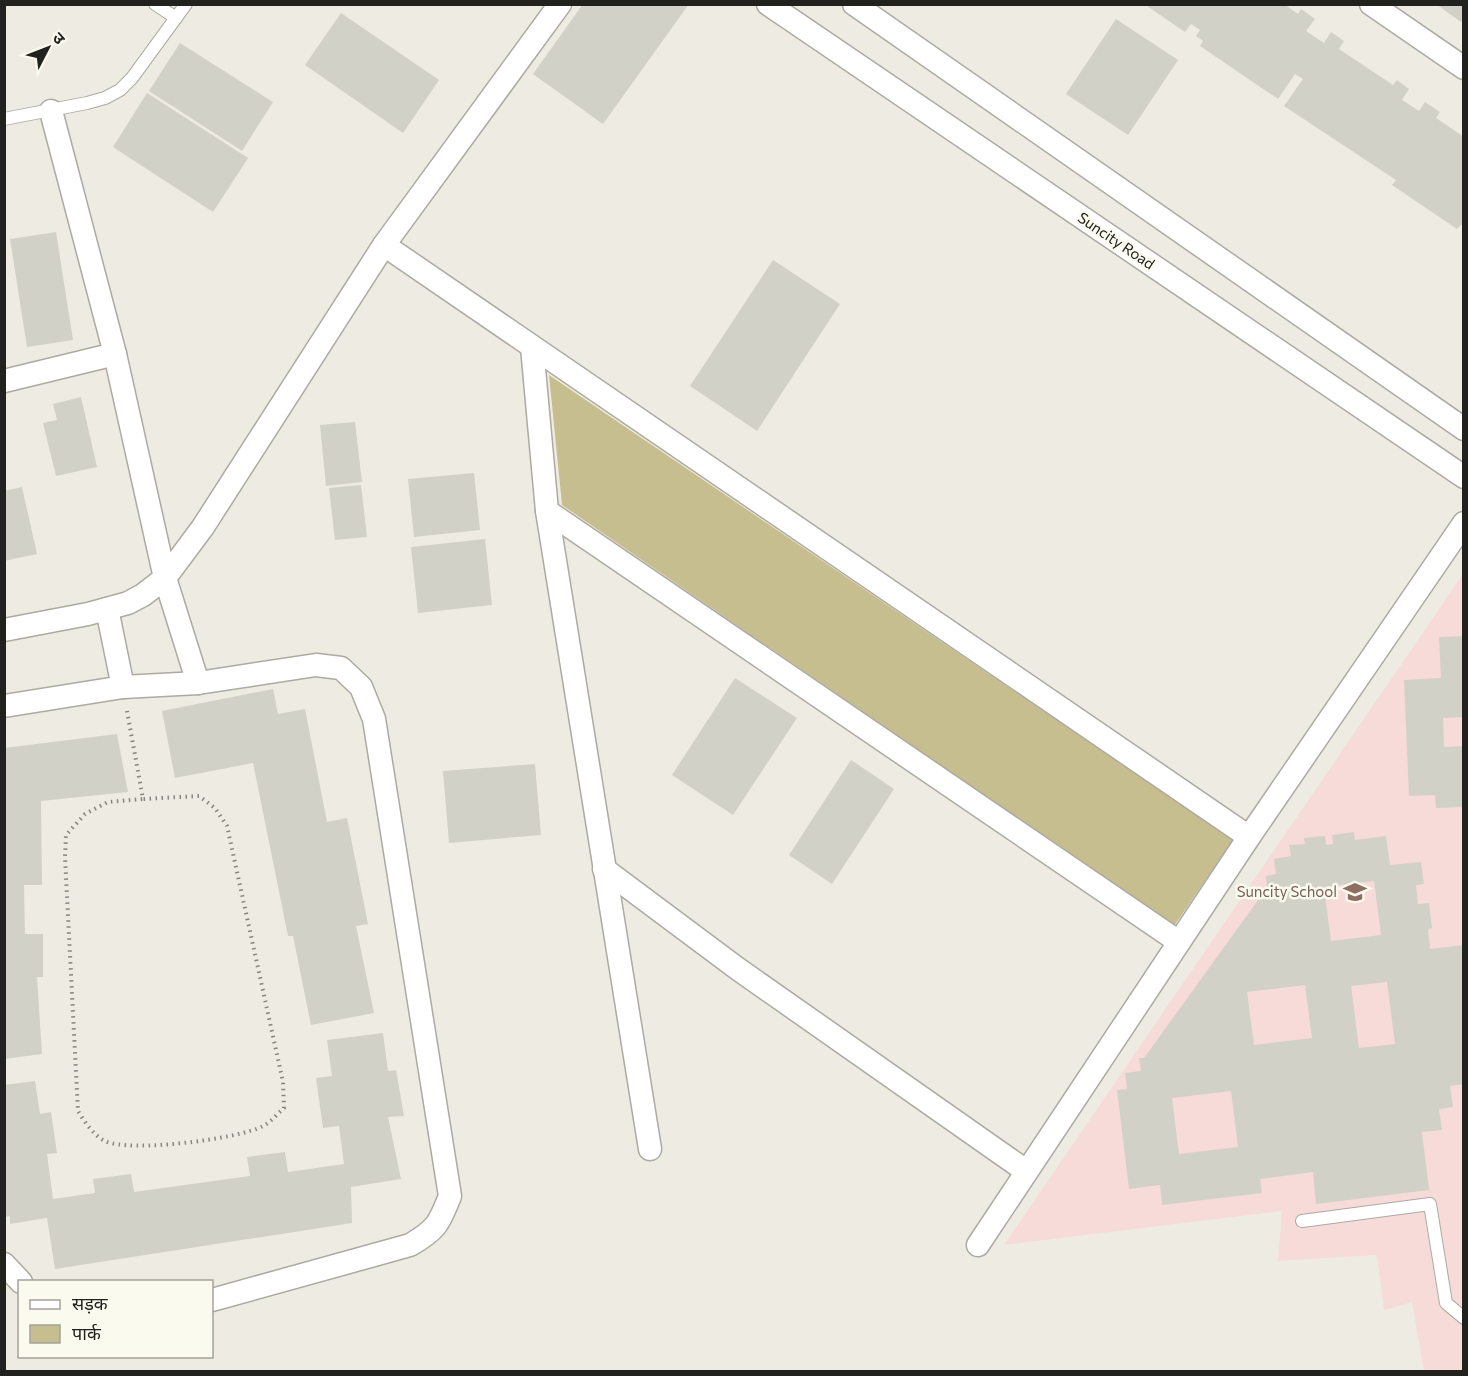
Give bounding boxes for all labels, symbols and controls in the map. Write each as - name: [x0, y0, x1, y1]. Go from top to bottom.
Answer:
- north arrow: [18, 18, 78, 78]
- text: उ: [49, 28, 70, 48]
- street label: Suncity Road: [1075, 208, 1158, 272]
- school or university icon: Suncity School: [1342, 879, 1368, 905]
- place label: Suncity School: [1237, 882, 1337, 900]
- legend: [18, 1280, 213, 1358]
- text: सड़क: [72, 1292, 109, 1314]
- text: पार्क: [72, 1322, 102, 1344]

